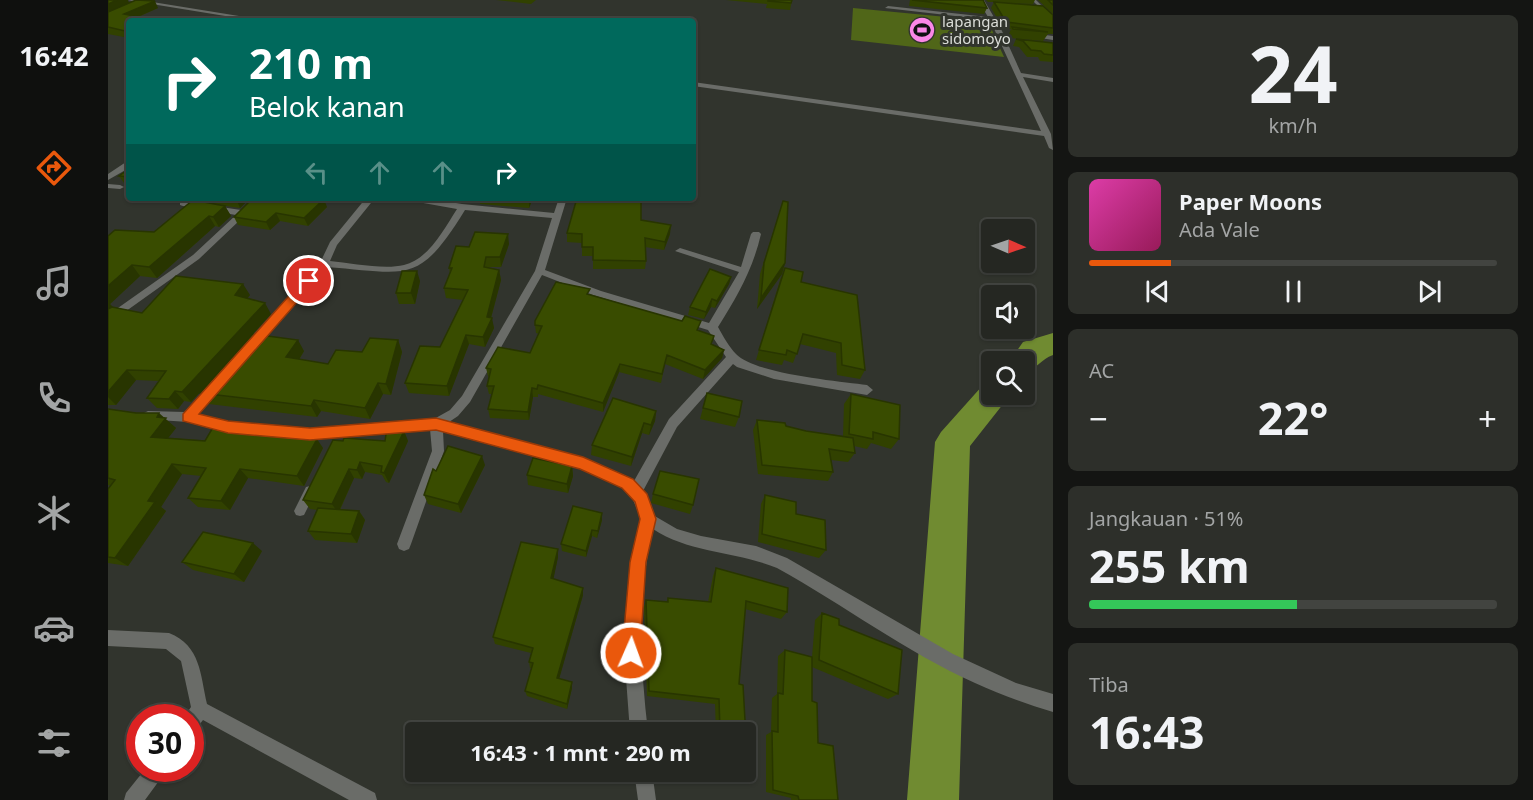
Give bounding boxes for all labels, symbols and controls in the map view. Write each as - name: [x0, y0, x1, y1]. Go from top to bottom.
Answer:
- place label: lapangan sidomoyo: [942, 11, 1011, 48]
- sports icon: lapangan sidomoyo: [907, 15, 937, 45]
- text: 24: [1248, 20, 1338, 126]
- text: 210 m: [249, 34, 373, 91]
- text: 16:42: [19, 37, 89, 74]
- icon: right: [150, 42, 228, 120]
- text: Belok kanan: [249, 88, 405, 125]
- text: km/h: [1268, 112, 1318, 139]
- icon: directions: [33, 147, 75, 189]
- icon: left: [300, 156, 333, 189]
- icon: ahead: [363, 156, 396, 189]
- icon: ahead: [426, 156, 459, 189]
- icon: right: [489, 156, 522, 189]
- text: Paper Moons: [1179, 186, 1322, 216]
- text: Ada Vale: [1179, 216, 1260, 243]
- north arrow: [981, 219, 1035, 273]
- map controls: [981, 219, 1035, 405]
- pin: [283, 255, 334, 306]
- icon: music: [33, 262, 75, 304]
- icon: arrive: [292, 264, 325, 297]
- icon: previous: [1141, 275, 1174, 308]
- icon: pause: [1277, 275, 1310, 308]
- icon: next: [1413, 275, 1446, 308]
- button: sound: [981, 285, 1035, 339]
- button: search: [981, 351, 1035, 405]
- text: AC: [1089, 357, 1114, 384]
- icon: phone: [33, 377, 75, 419]
- text: 22°: [1258, 387, 1328, 448]
- text: −: [1089, 396, 1108, 441]
- text: +: [1478, 396, 1497, 441]
- icon: climate: [33, 492, 75, 534]
- text: Jangkauan · 51%: [1089, 505, 1243, 532]
- text: 255 km: [1089, 535, 1250, 596]
- icon: car: [33, 607, 75, 649]
- position arrow: [599, 621, 663, 685]
- text: Tiba: [1089, 671, 1129, 698]
- text: 16:43: [1089, 701, 1205, 762]
- speed limit sign: 30: [126, 704, 204, 782]
- icon: filters: [33, 722, 75, 764]
- text: 16:43 · 1 mnt · 290 m: [470, 737, 691, 767]

